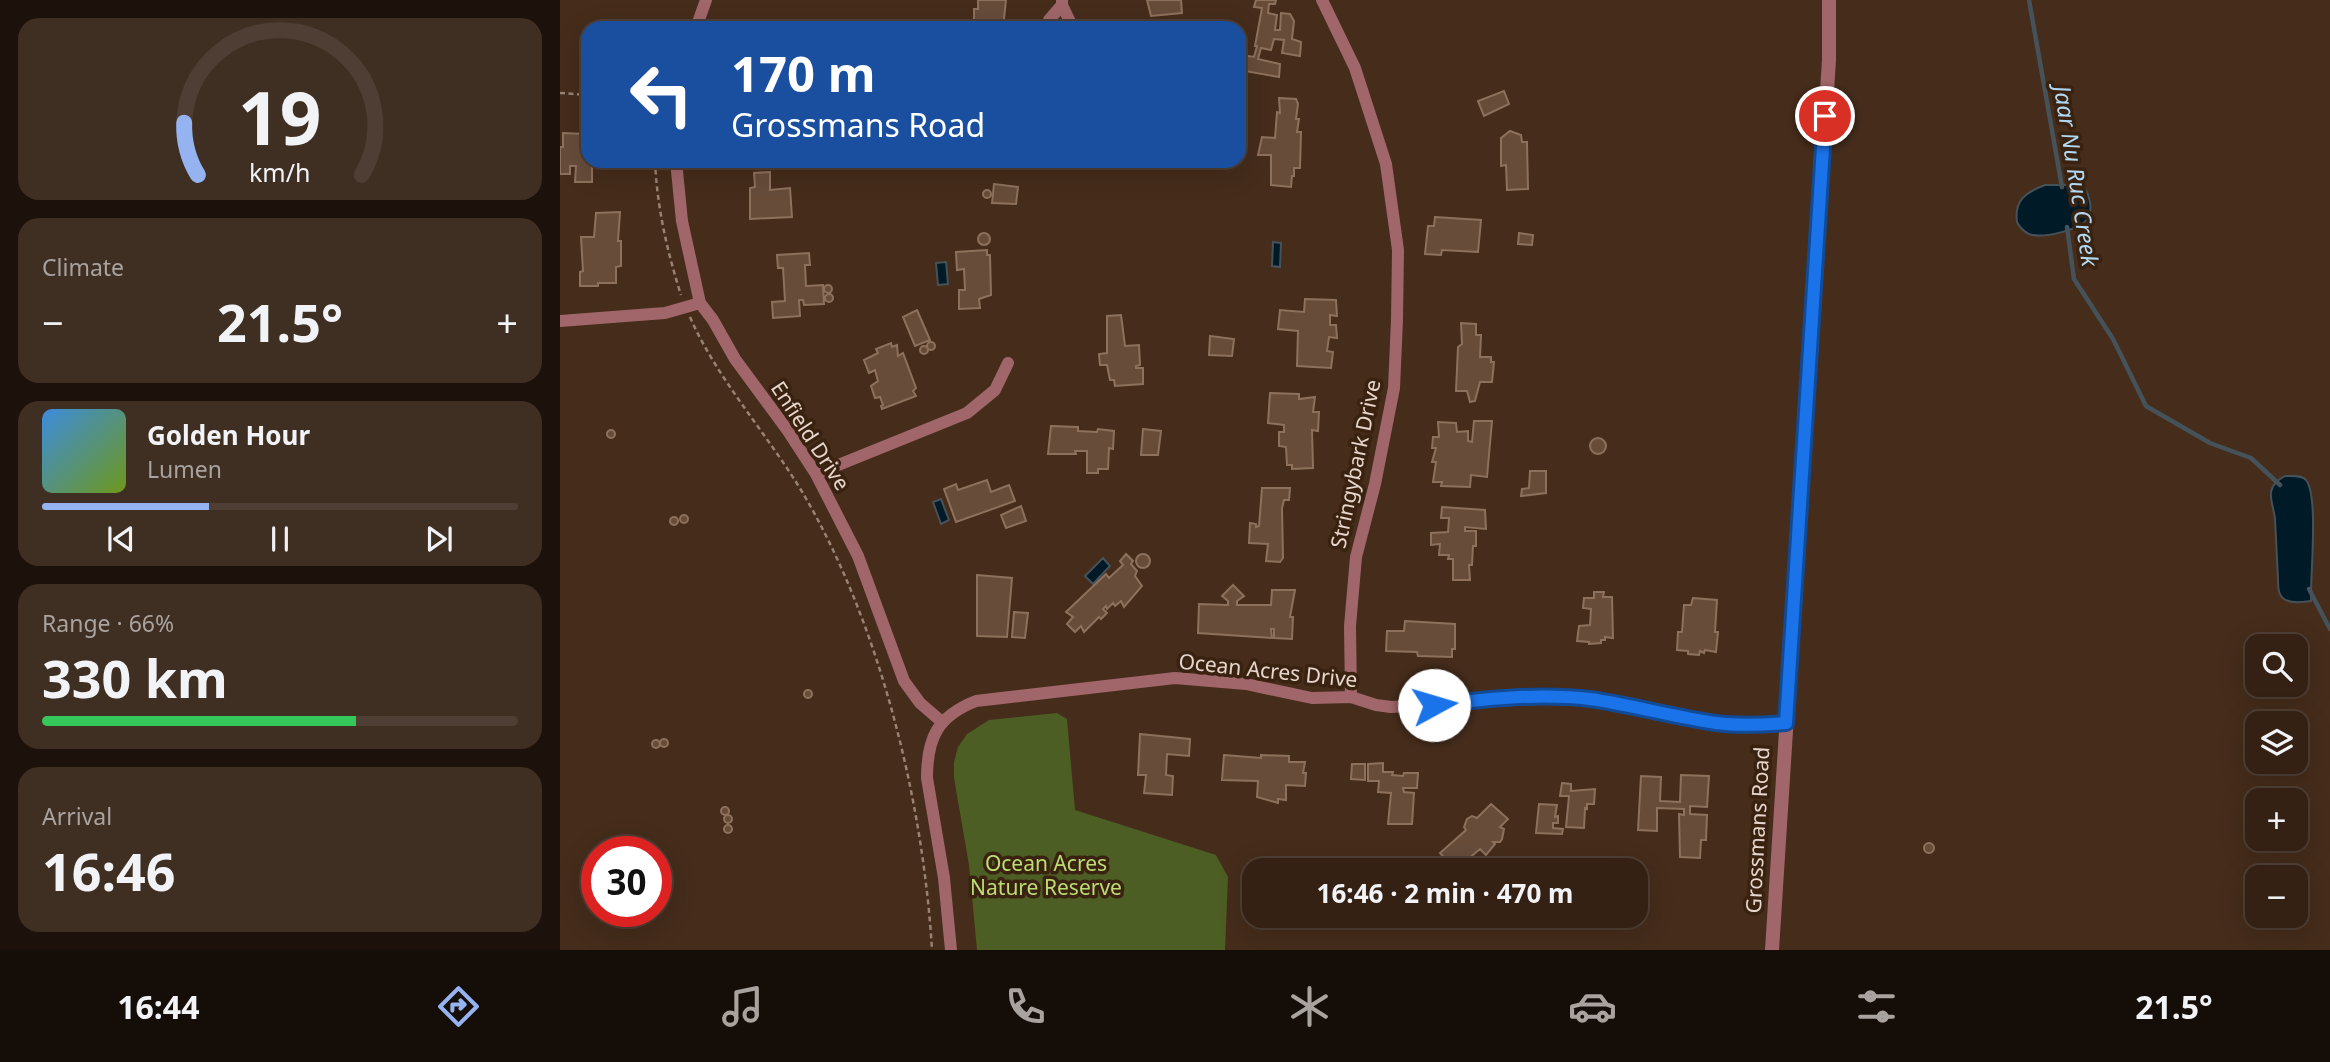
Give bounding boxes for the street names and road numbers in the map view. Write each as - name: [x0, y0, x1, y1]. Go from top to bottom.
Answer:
- street label: Enfield Drive: [765, 375, 857, 495]
- street label: Stringybark Drive: [1323, 377, 1387, 551]
- street label: Ocean Acres Drive: [1177, 647, 1359, 693]
- street label: Grossmans Road: [1739, 746, 1775, 914]

